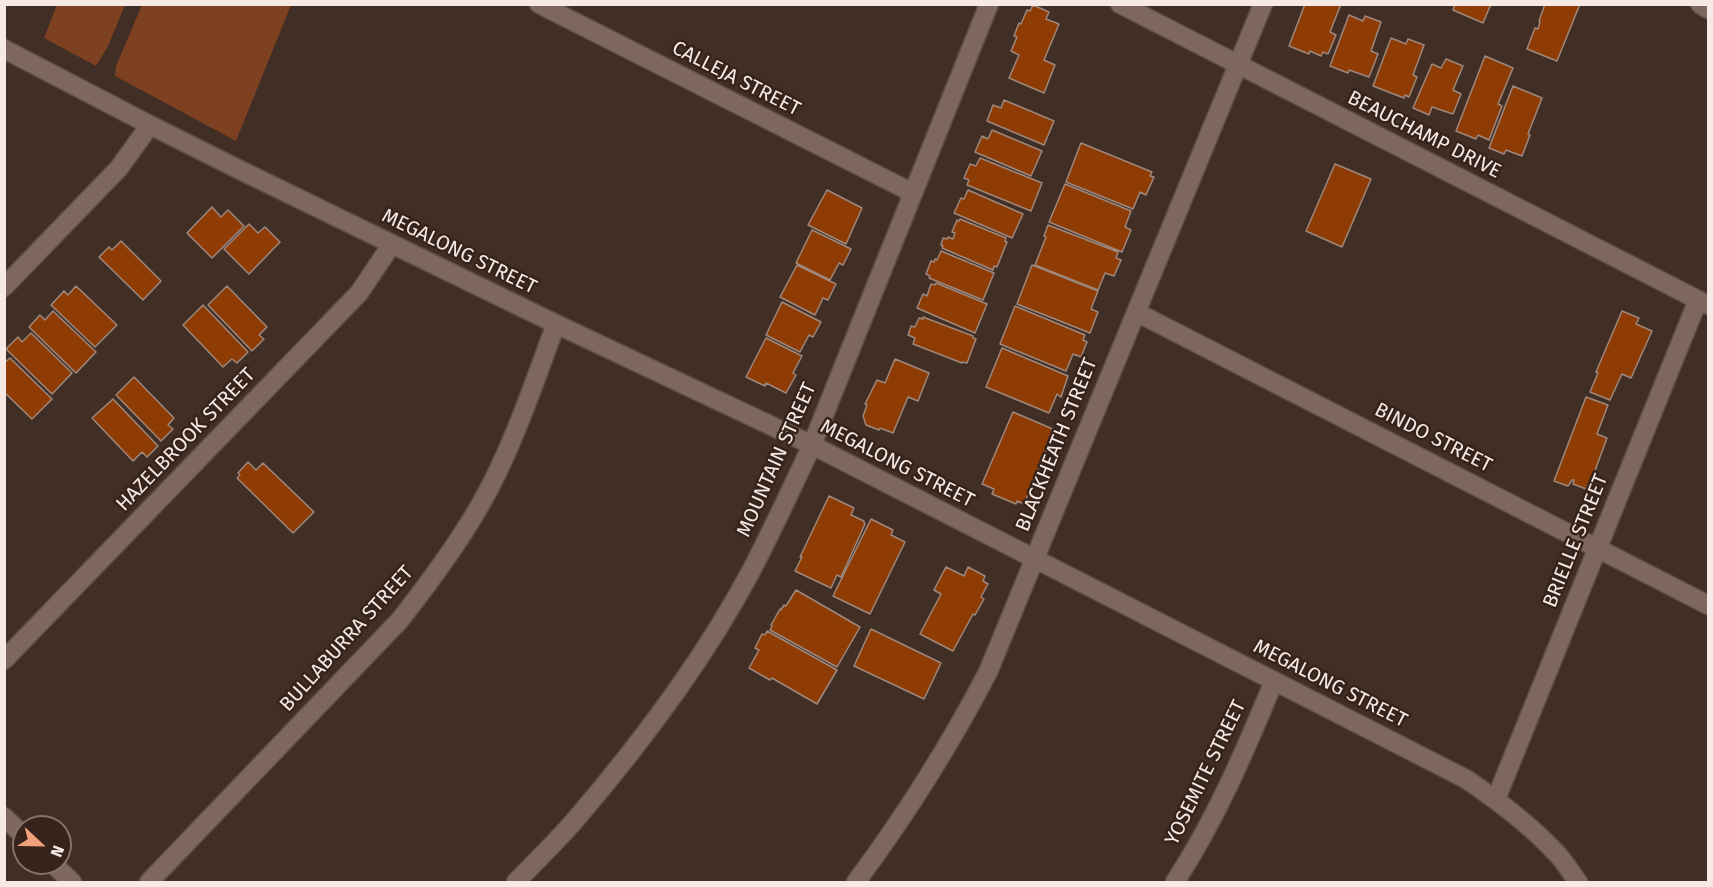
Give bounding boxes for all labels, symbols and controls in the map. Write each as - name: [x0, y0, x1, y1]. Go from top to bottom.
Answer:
- street label: CALLEJA STREET: [668, 36, 804, 122]
- street label: BEAUCHAMP DRIVE: [1343, 86, 1505, 184]
- street label: MEGALONG STREET: [378, 204, 540, 300]
- street label: BLACKHEATH STREET: [1011, 355, 1103, 535]
- street label: HAZELBROOK STREET: [112, 363, 260, 517]
- street label: MOUNTAIN STREET: [732, 379, 822, 541]
- street label: BINDO STREET: [1370, 398, 1496, 478]
- street label: MEGALONG STREET: [816, 415, 978, 513]
- street label: BRIELLE STREET: [1538, 471, 1614, 611]
- street label: BULLABURRA STREET: [275, 561, 419, 717]
- street label: MEGALONG STREET: [1249, 635, 1411, 733]
- street label: YOSEMITE STREET: [1161, 697, 1251, 849]
- north arrow: [12, 815, 72, 875]
- text: N: [47, 843, 68, 860]

